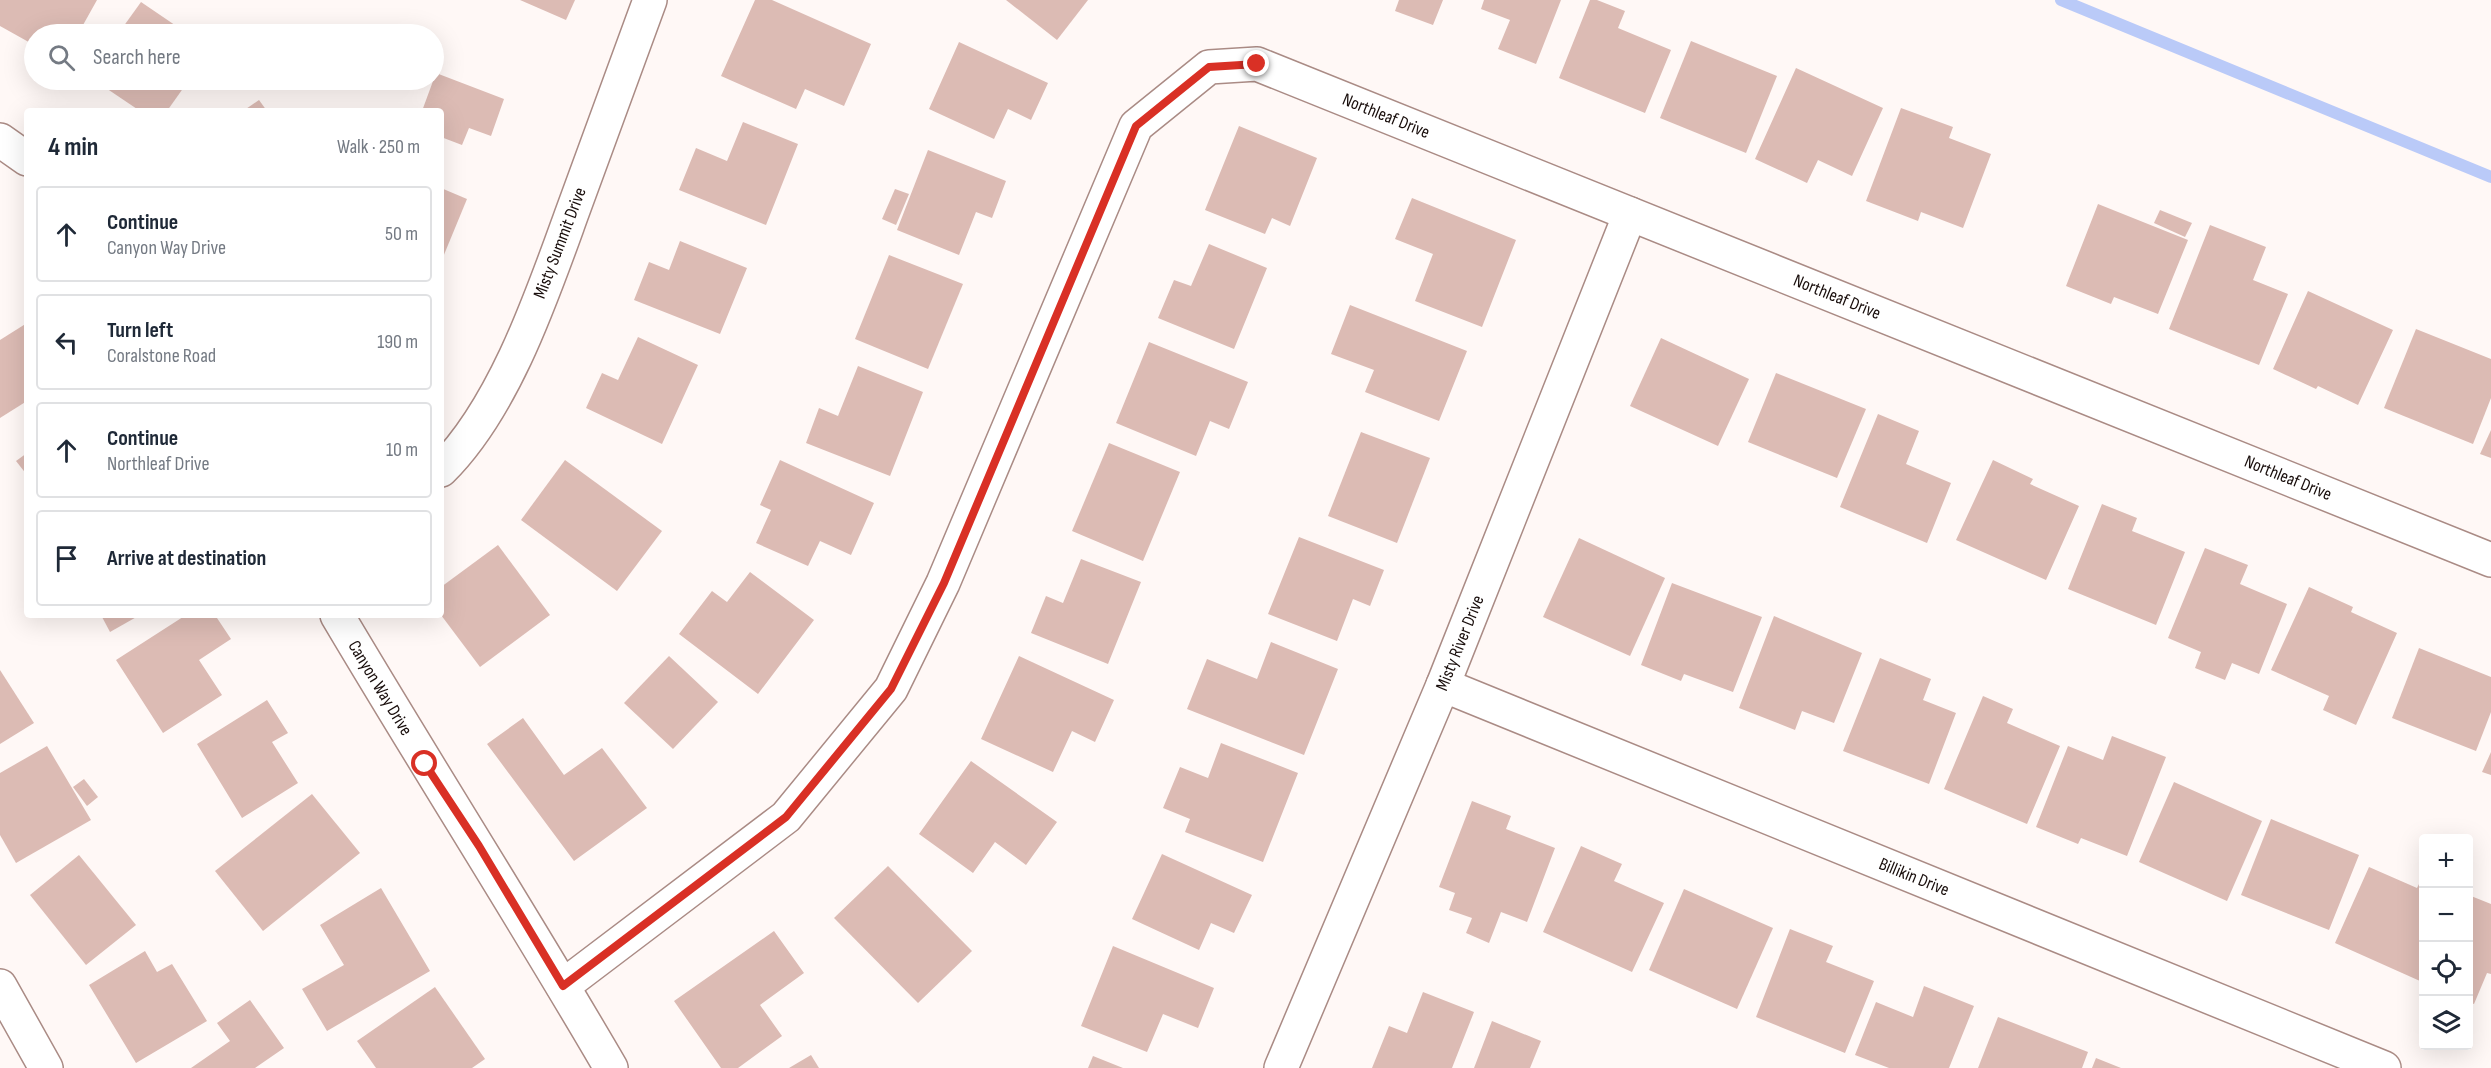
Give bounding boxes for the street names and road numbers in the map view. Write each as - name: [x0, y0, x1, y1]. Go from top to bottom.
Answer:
- street label: Northleaf Drive: [1339, 89, 1433, 143]
- street label: Misty Summit Drive: [529, 184, 591, 302]
- street label: Northleaf Drive: [1790, 270, 1884, 324]
- street label: Northleaf Drive: [2241, 451, 2335, 505]
- street label: Misty River Drive: [1431, 592, 1489, 694]
- street label: Canyon Way Drive: [343, 637, 417, 739]
- street label: Billikin Drive: [1876, 853, 1952, 901]

